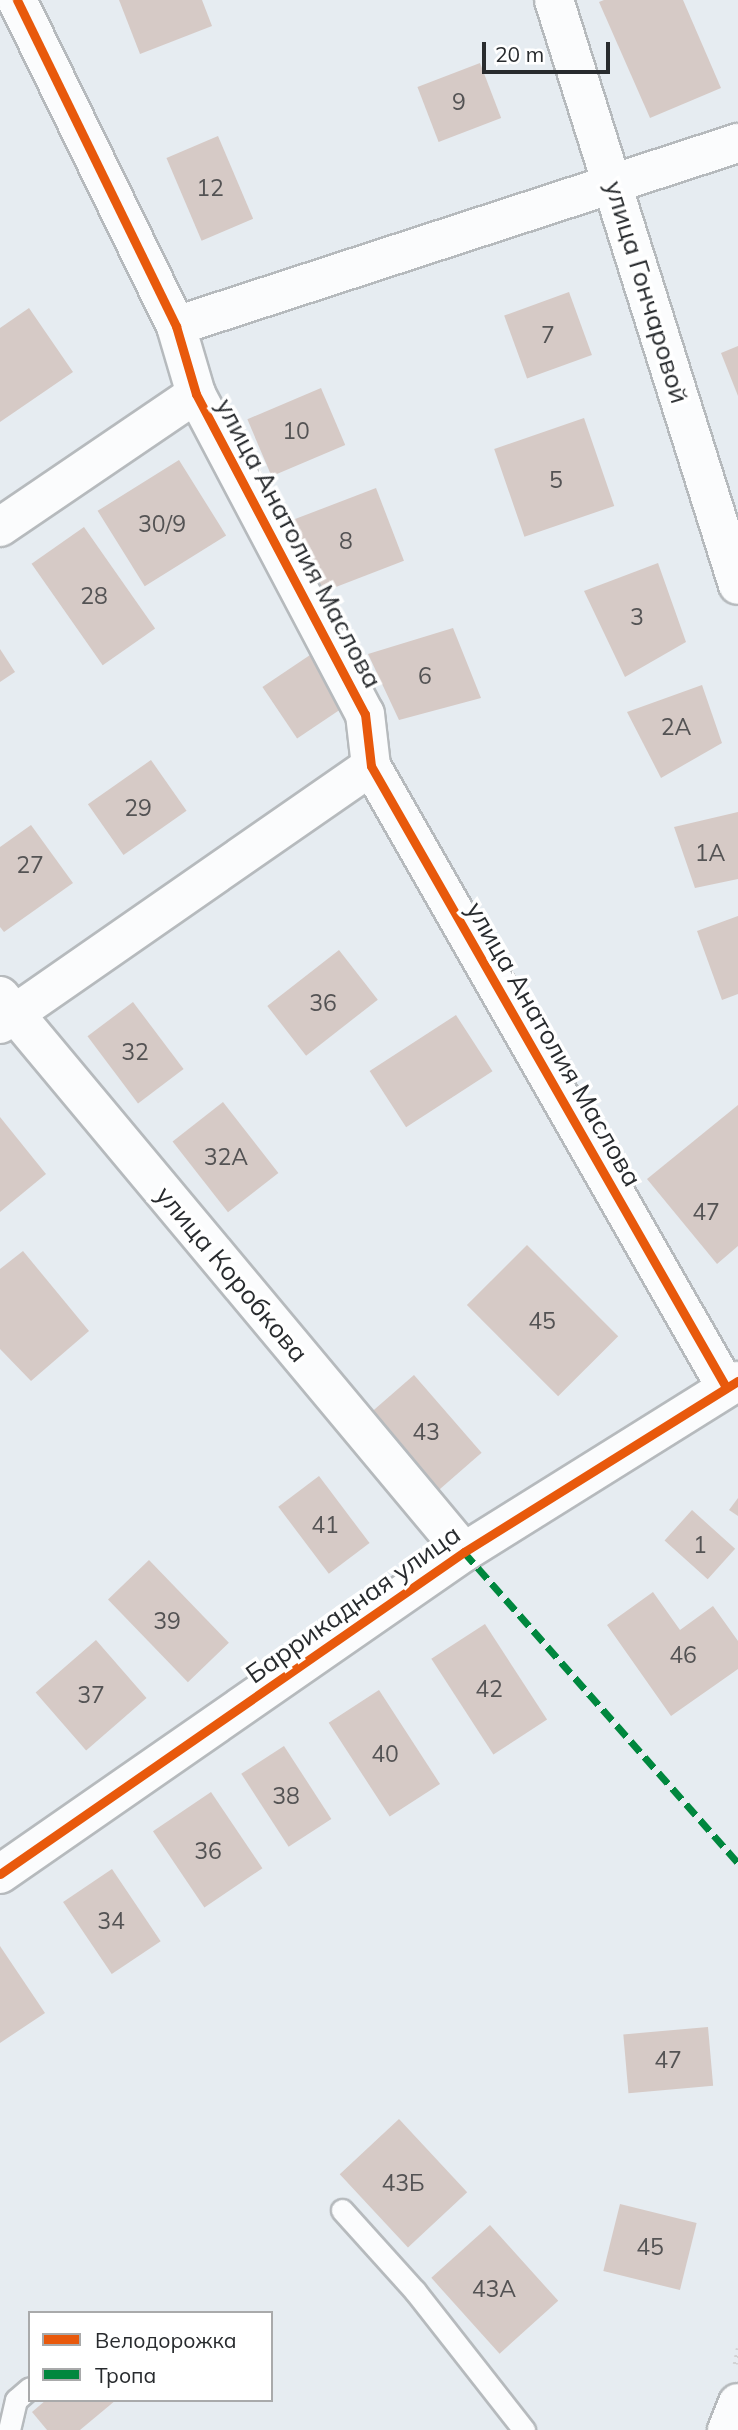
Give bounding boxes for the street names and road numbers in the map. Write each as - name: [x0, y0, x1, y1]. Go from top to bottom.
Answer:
- street label: улица Гончаровой: [598, 177, 696, 407]
- street label: улица Анатолия Маслова: [209, 393, 389, 693]
- street label: улица Анатолия Маслова: [460, 896, 648, 1192]
- street label: улица Коробкова: [149, 1180, 315, 1368]
- street label: Баррикадная улица: [240, 1518, 466, 1690]

